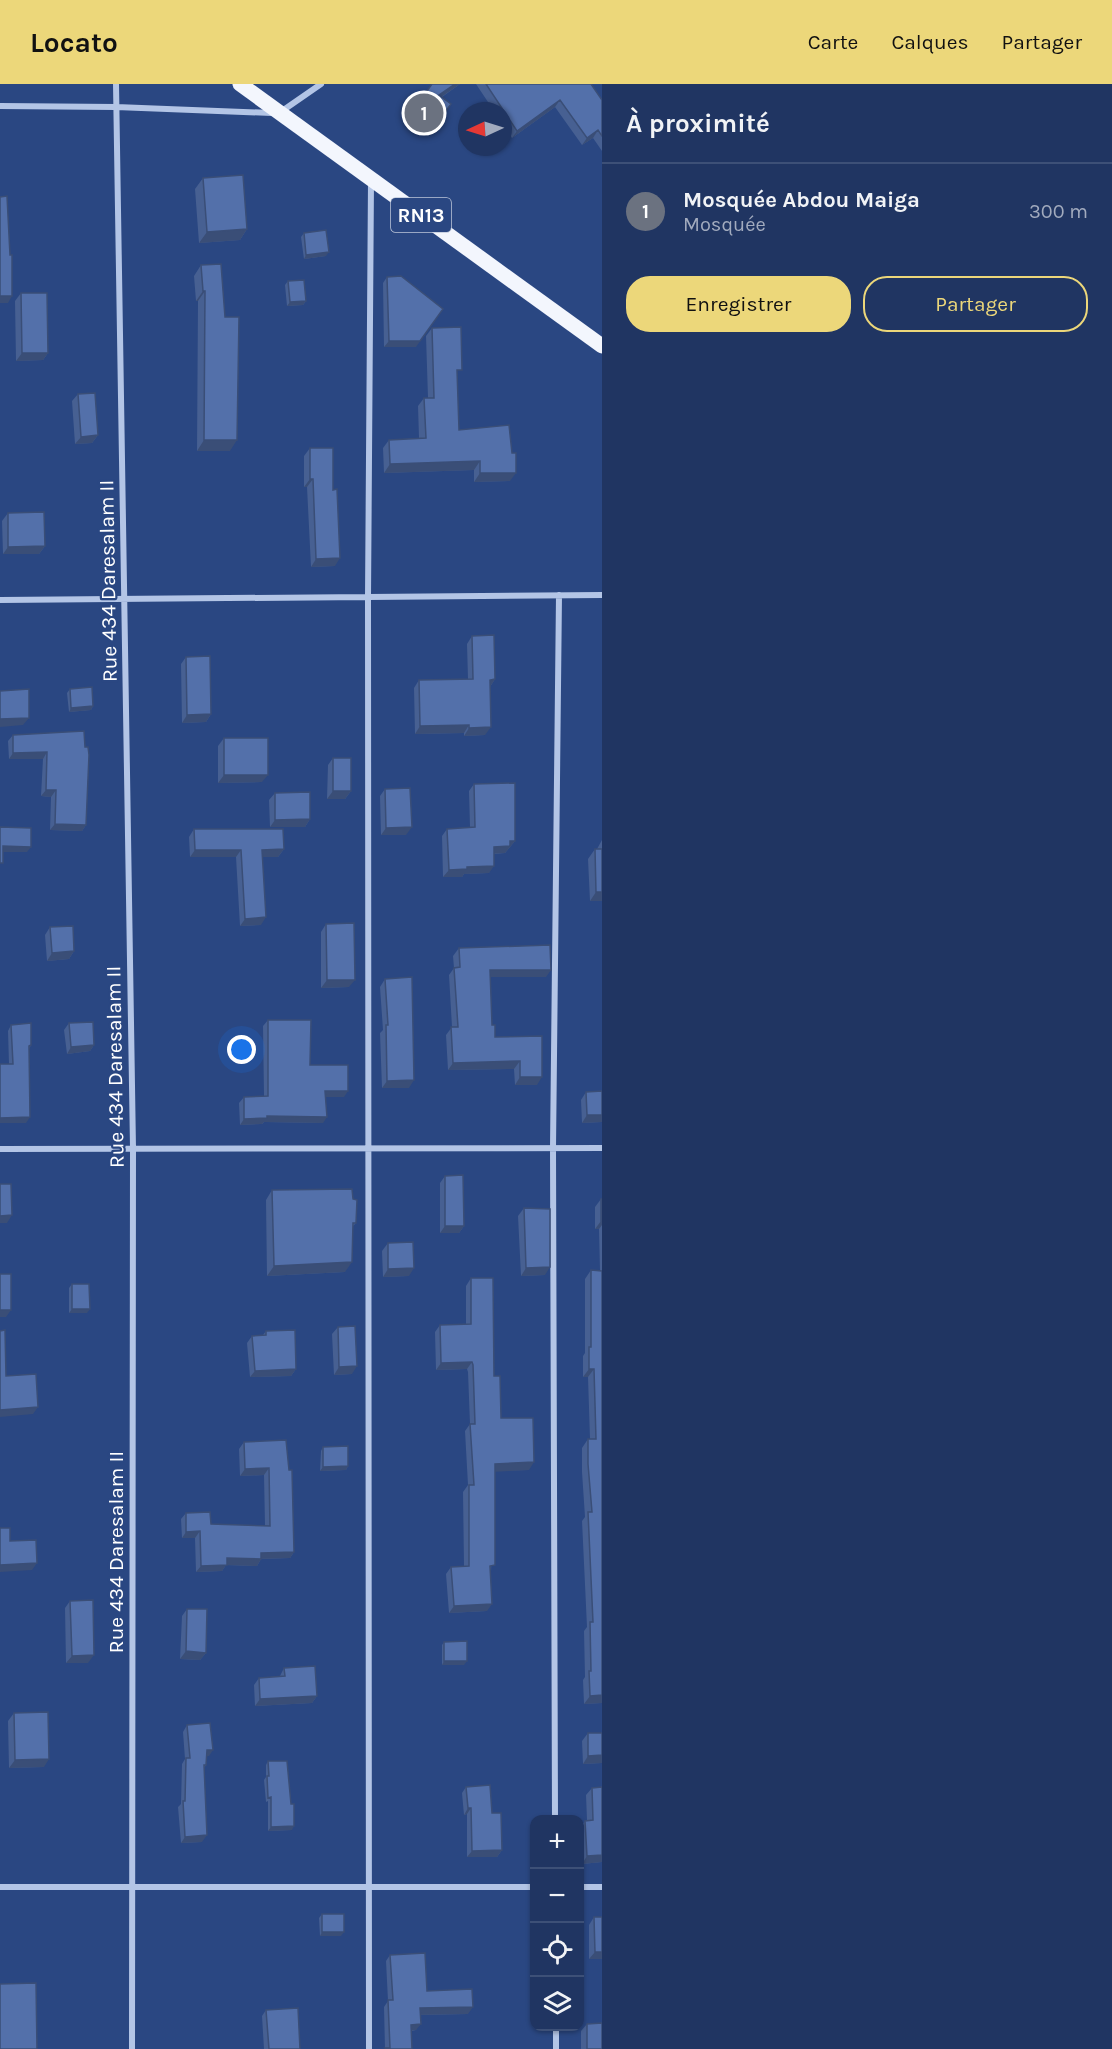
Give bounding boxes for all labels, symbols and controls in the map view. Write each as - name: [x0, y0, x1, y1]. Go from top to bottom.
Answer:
- text: Locato: [30, 26, 118, 59]
- text: Carte: [808, 30, 858, 54]
- text: Calques: [891, 30, 969, 54]
- text: Partager: [1002, 30, 1082, 54]
- pin: 1: [404, 90, 444, 135]
- north arrow: [458, 102, 512, 156]
- text: À proximité: [626, 108, 770, 139]
- text: Mosquée Abdou Maiga: [683, 187, 920, 213]
- road number: RN13: [391, 198, 451, 232]
- text: 1: [642, 200, 649, 223]
- text: 300 m: [1029, 200, 1088, 223]
- text: Mosquée: [683, 213, 766, 236]
- button: Enregistrer: [626, 276, 851, 332]
- button: Partager: [863, 276, 1088, 332]
- street label: Rue 434 Daresalam II: [94, 480, 122, 682]
- street label: Rue 434 Daresalam II: [101, 966, 129, 1168]
- your location: [227, 1035, 256, 1064]
- street label: Rue 434 Daresalam II: [104, 1451, 128, 1653]
- map controls: [530, 1815, 584, 2031]
- button: +: [530, 1815, 584, 1869]
- button: −: [530, 1869, 584, 1923]
- button: locate: [530, 1923, 584, 1977]
- button: layers: [530, 1977, 584, 2031]

